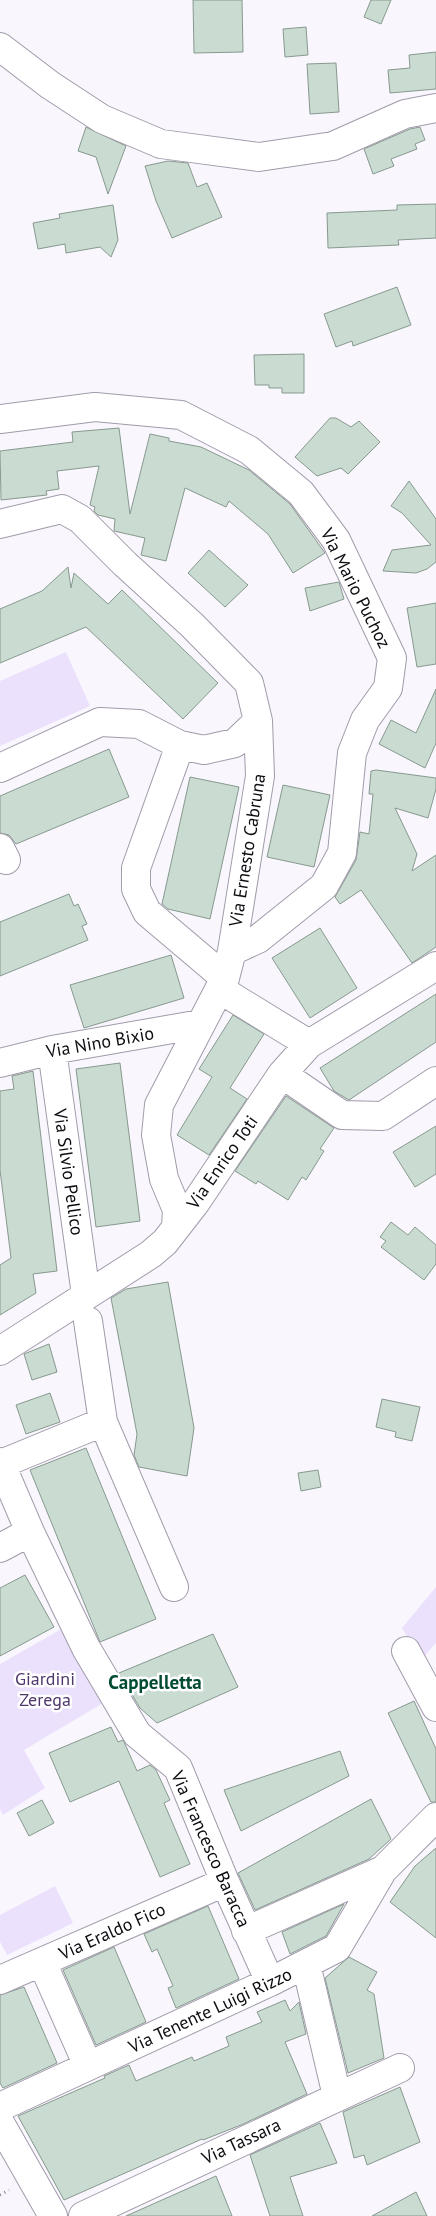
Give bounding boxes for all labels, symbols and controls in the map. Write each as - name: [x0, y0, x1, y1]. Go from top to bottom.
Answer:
- street label: Via Mario Puchoz: [315, 523, 396, 652]
- street label: Via Ernesto Cabruna: [223, 772, 270, 929]
- street label: Via Nino Bixio: [43, 1021, 156, 1063]
- street label: Via Silvio Pellico: [49, 1106, 89, 1237]
- street label: Via Enrico Toti: [181, 1111, 263, 1214]
- park label: Giardini Zerega: [15, 1667, 75, 1711]
- district label: Cappelletta: [108, 1670, 202, 1694]
- street label: Via Francesco Baracca: [166, 1766, 256, 1931]
- street label: Via Eraldo Fico: [54, 1897, 169, 1965]
- street label: Via Tenente Luigi Rizzo: [124, 1962, 295, 2058]
- street label: Via Tassara: [197, 2113, 284, 2170]

